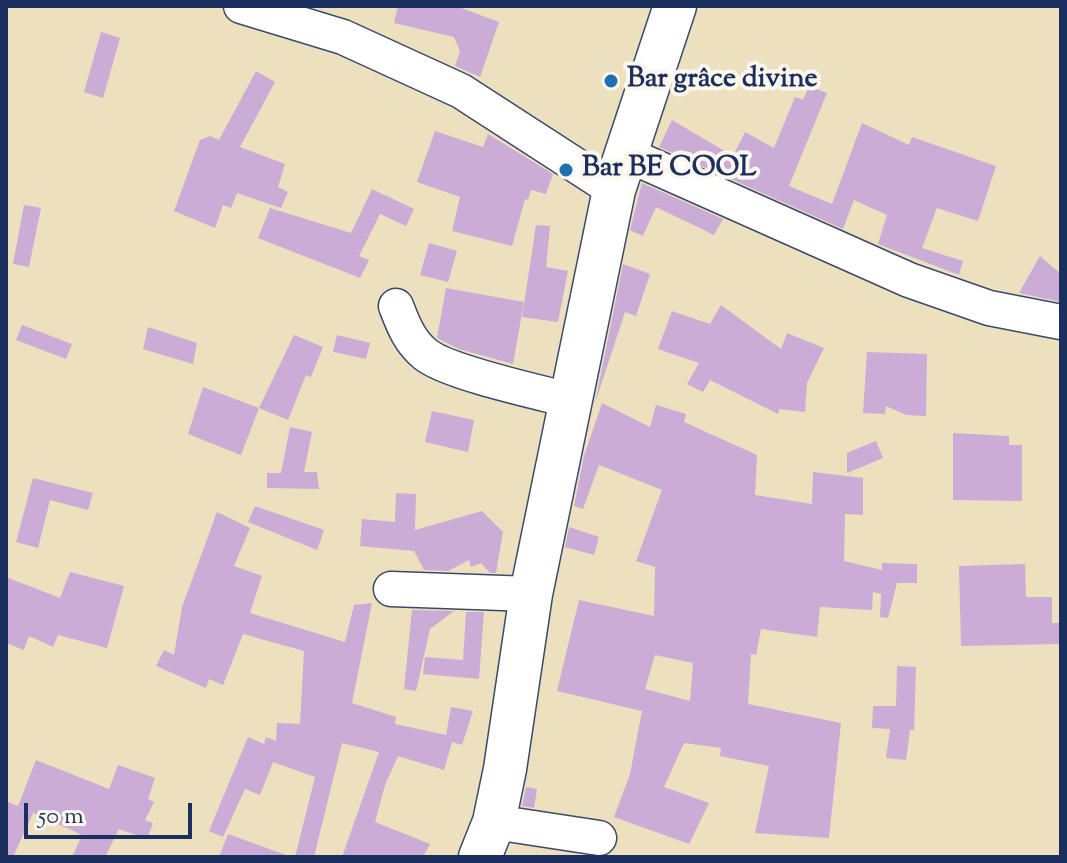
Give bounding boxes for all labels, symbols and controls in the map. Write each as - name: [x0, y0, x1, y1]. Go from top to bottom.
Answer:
- place label: Bar grâce divine: [627, 64, 818, 98]
- marker: Bar grâce divine: [602, 72, 620, 90]
- place label: Bar BE COOL: [582, 153, 756, 187]
- marker: Bar BE COOL: [557, 161, 575, 179]
- scale bar: [28, 787, 196, 837]
- text: 50 m: [38, 800, 84, 834]

